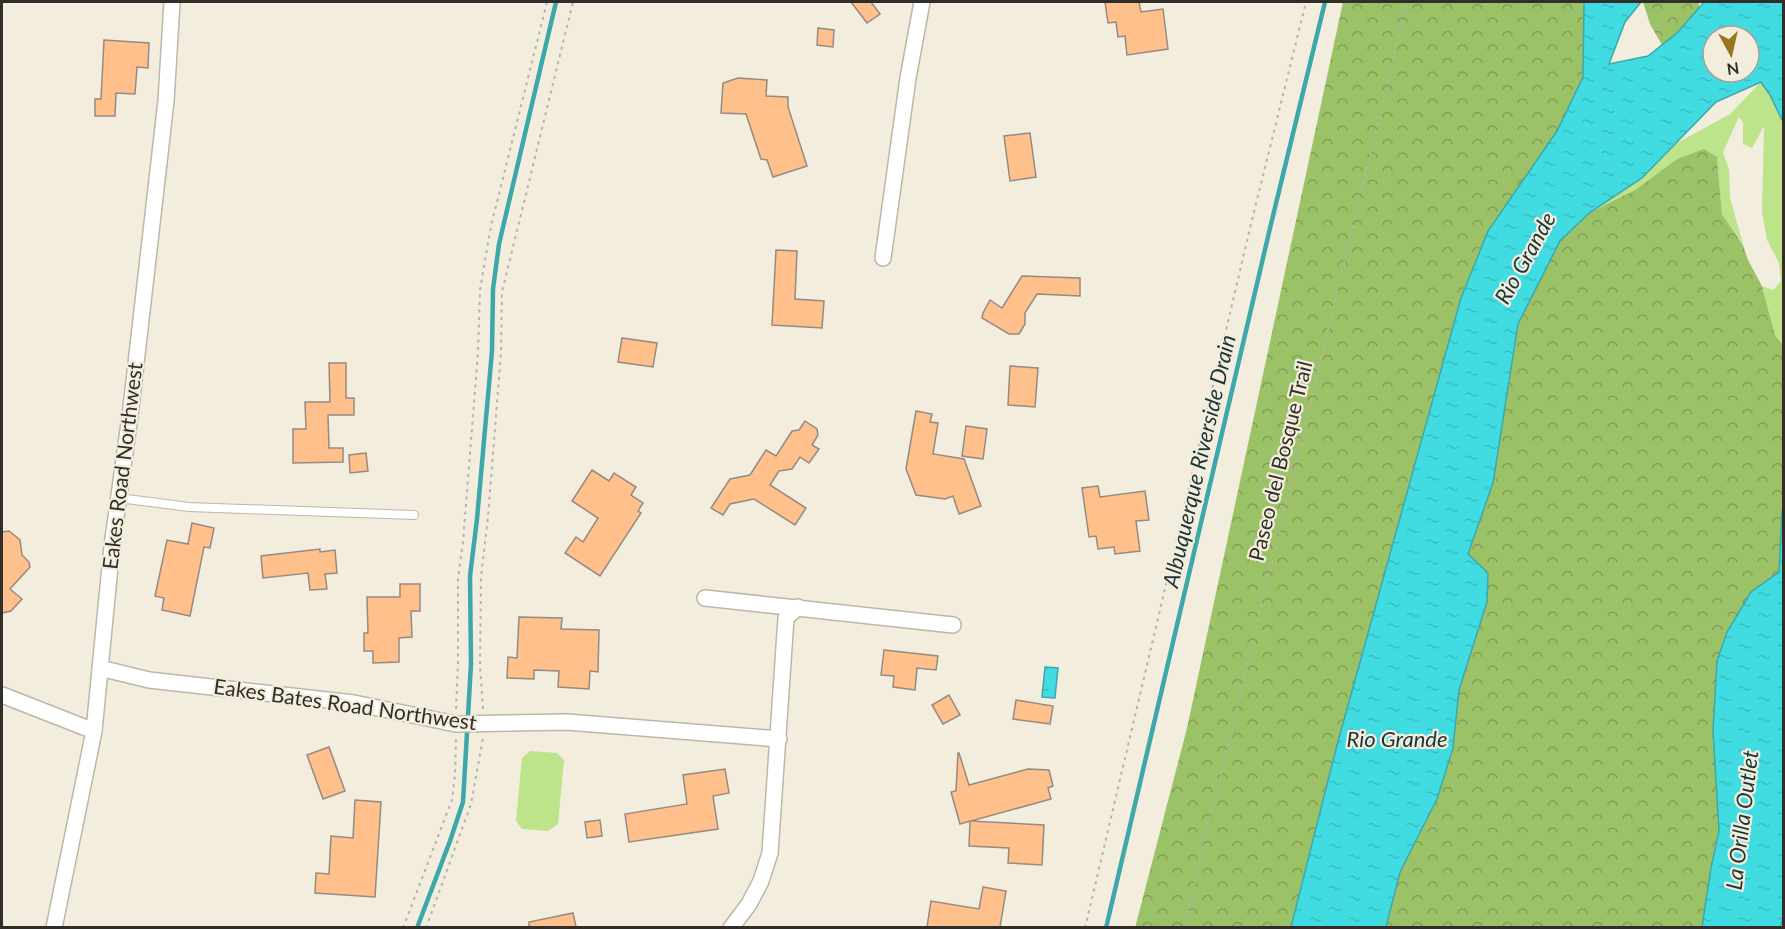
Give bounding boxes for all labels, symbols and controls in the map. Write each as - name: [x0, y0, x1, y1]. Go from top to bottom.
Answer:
- north arrow: [1701, 24, 1761, 84]
- text: N: [1726, 59, 1741, 80]
- water label: Rio Grande: [1488, 207, 1561, 309]
- water label: Albuquerque Riverside Drain: [1156, 332, 1241, 591]
- street label: Paseo del Bosque Trail: [1243, 358, 1316, 563]
- street label: Eakes Road Northwest: [96, 360, 147, 571]
- street label: Eakes Bates Road Northwest: [212, 673, 479, 734]
- water label: Rio Grande: [1346, 725, 1448, 752]
- water label: La Orilla Outlet: [1720, 748, 1763, 891]

